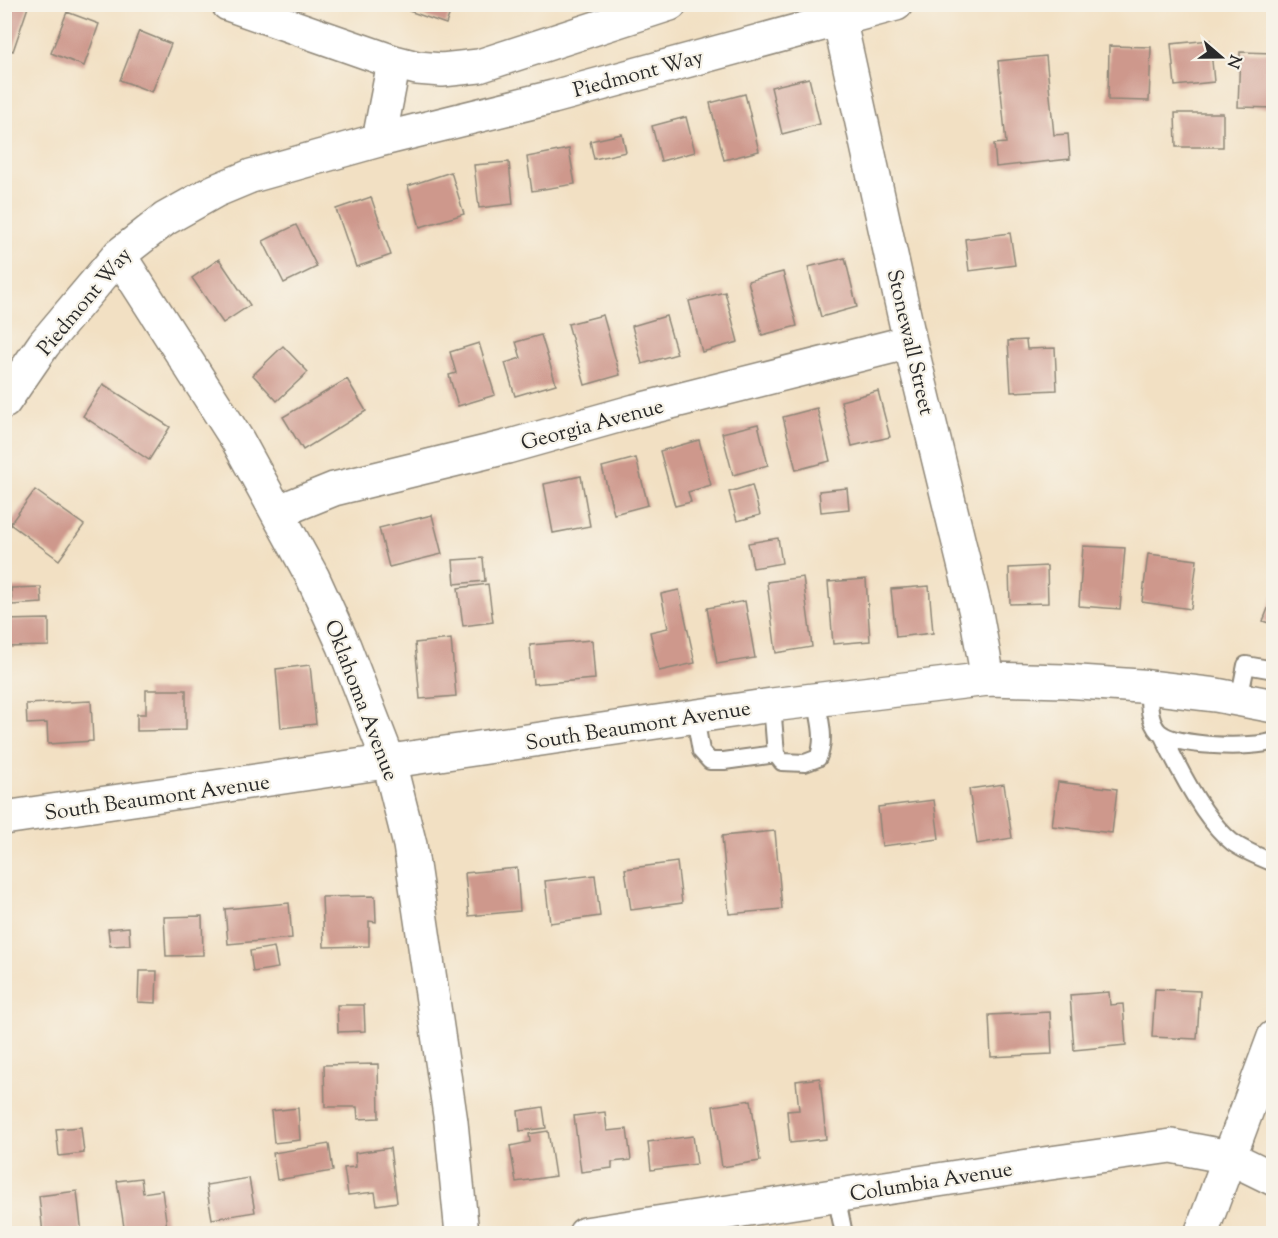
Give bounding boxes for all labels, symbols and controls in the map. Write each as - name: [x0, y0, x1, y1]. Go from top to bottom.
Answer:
- north arrow: [1191, 27, 1251, 87]
- street label: Piedmont Way: [570, 43, 707, 107]
- text: N: [1220, 51, 1246, 71]
- street label: Piedmont Way: [31, 241, 140, 363]
- street label: Stonewall Street: [878, 267, 940, 418]
- street label: Georgia Avenue: [518, 392, 667, 459]
- street label: Oklahoma Avenue: [316, 616, 405, 786]
- street label: South Beaumont Avenue: [524, 694, 753, 760]
- street label: South Beaumont Avenue: [43, 768, 272, 830]
- street label: Columbia Avenue: [848, 1155, 1015, 1211]

